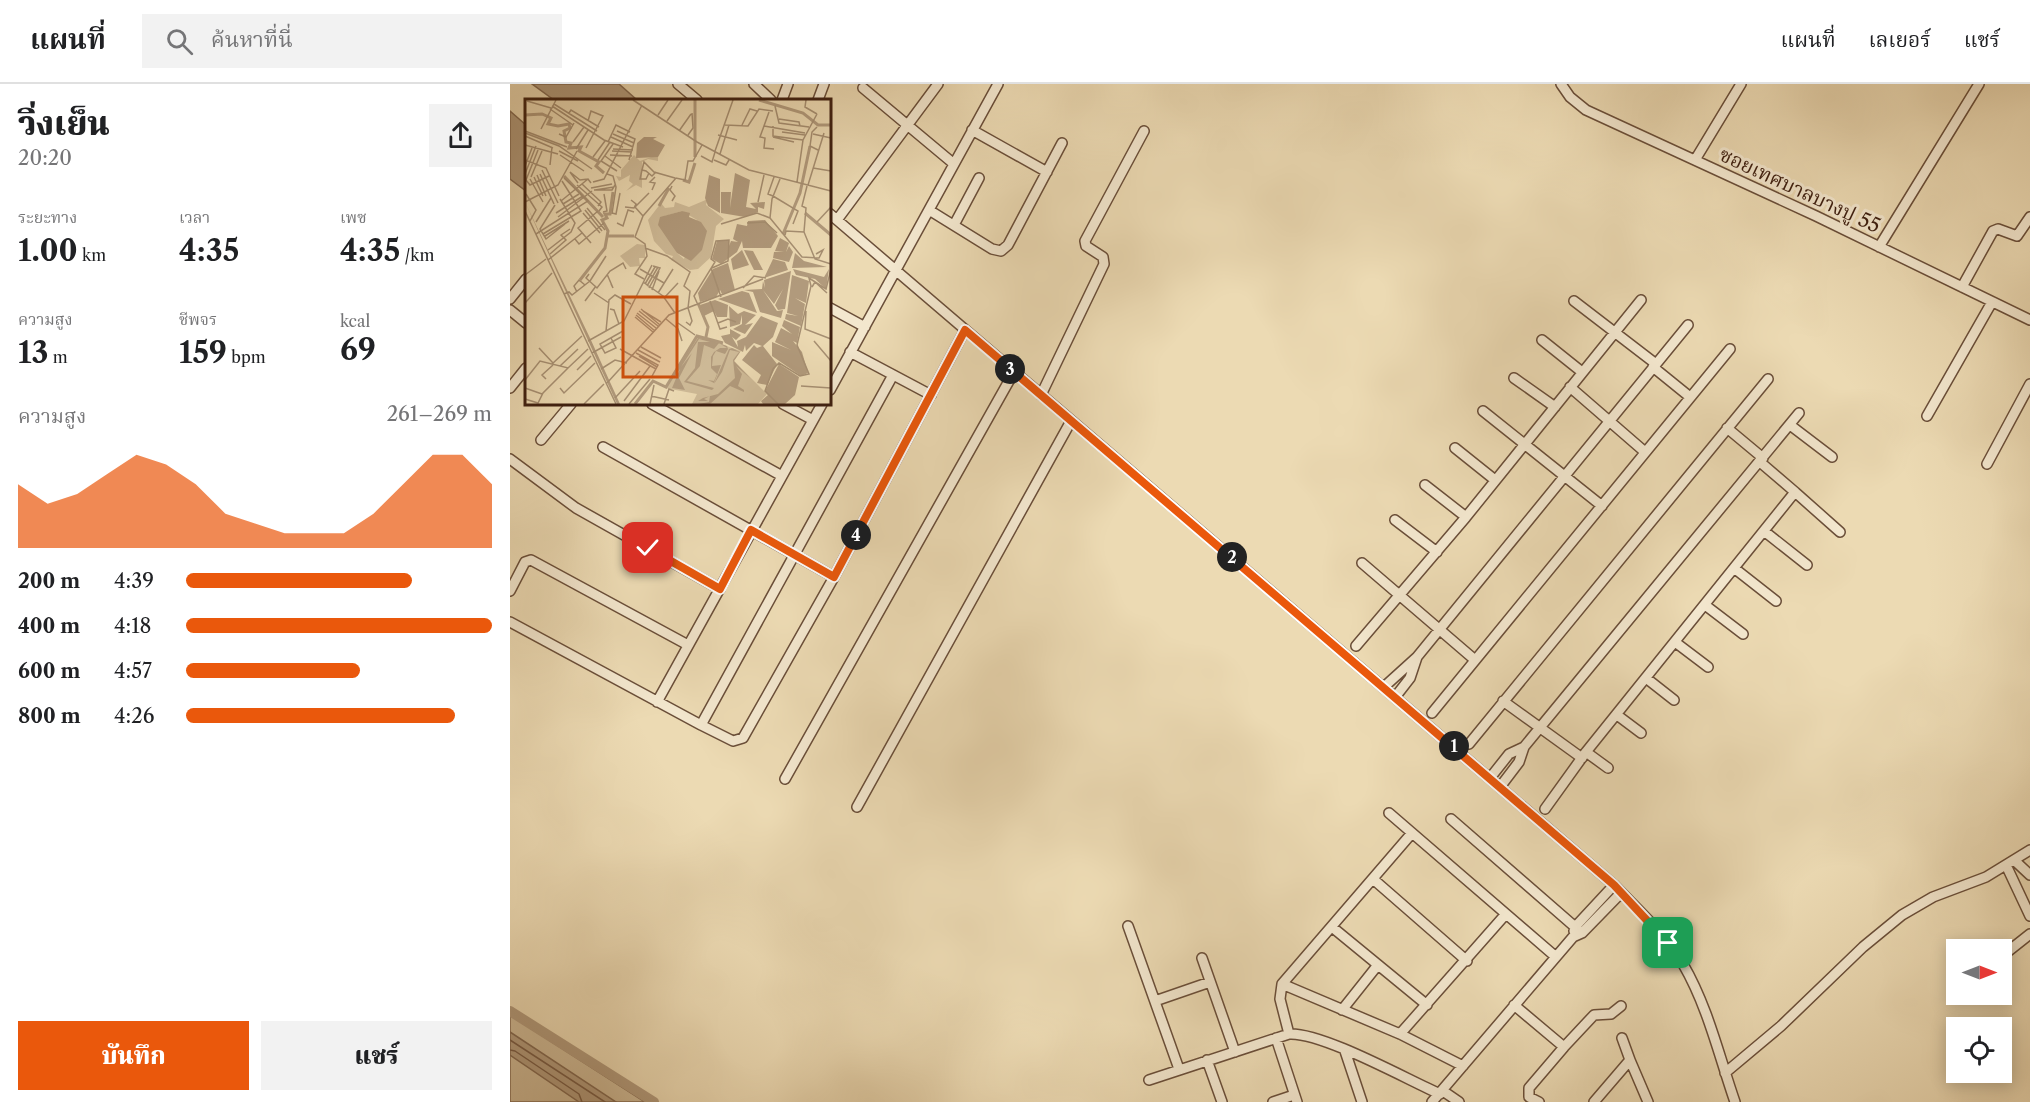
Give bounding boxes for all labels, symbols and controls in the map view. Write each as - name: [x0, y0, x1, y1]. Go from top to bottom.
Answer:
- search box: [142, 14, 562, 68]
- text: แผนที่: [30, 22, 106, 56]
- icon: search: [163, 25, 196, 58]
- text: ค้นหาที่นี่: [211, 26, 293, 53]
- text: แผนที่: [1781, 27, 1836, 52]
- text: เลเยอร์: [1869, 27, 1931, 52]
- text: แชร์: [1964, 27, 2000, 52]
- inset map: [525, 99, 831, 405]
- text: วิ่งเย็น: [18, 103, 110, 144]
- button: share: [429, 104, 492, 167]
- street label: ซอยเทศบาลบางปู 55: [1715, 142, 1884, 239]
- text: 20:20: [18, 146, 72, 170]
- text: ระยะทาง: [18, 207, 77, 227]
- text: เวลา: [179, 207, 210, 227]
- text: เพซ: [340, 207, 367, 227]
- text: 1.00: [18, 232, 78, 269]
- text: 4:35: [179, 232, 239, 269]
- text: 4:35: [340, 232, 400, 269]
- text: km: [78, 245, 106, 265]
- text: /km: [400, 245, 434, 265]
- text: ความสูง: [18, 309, 73, 329]
- text: ชีพจร: [179, 309, 217, 329]
- text: kcal: [340, 311, 370, 331]
- text: 69: [340, 331, 376, 368]
- text: 13: [18, 334, 48, 371]
- text: 159: [179, 334, 227, 371]
- text: m: [48, 347, 68, 367]
- text: bpm: [227, 347, 266, 367]
- pin: 3: [995, 354, 1025, 384]
- text: 3: [1005, 359, 1015, 379]
- text: 261–269 m: [387, 402, 492, 426]
- text: ความสูง: [18, 404, 86, 428]
- pin: 4: [841, 520, 871, 550]
- pin: [622, 522, 673, 573]
- text: 4: [851, 525, 861, 545]
- icon: check: [631, 531, 664, 564]
- pin: 2: [1217, 542, 1247, 572]
- text: 2: [1227, 547, 1237, 567]
- text: 200 m: [18, 569, 80, 593]
- text: 4:39: [114, 569, 154, 593]
- text: 400 m: [18, 614, 80, 638]
- text: 4:18: [114, 614, 151, 638]
- text: 600 m: [18, 659, 80, 683]
- text: 4:57: [114, 659, 152, 683]
- text: 800 m: [18, 704, 81, 728]
- text: 4:26: [114, 704, 154, 728]
- pin: 1: [1439, 731, 1469, 761]
- text: 1: [1450, 736, 1458, 756]
- pin: [1642, 917, 1693, 968]
- icon: arrive: [1651, 926, 1684, 959]
- north arrow: [1946, 939, 2012, 1005]
- map controls: [1946, 939, 2012, 1083]
- button: locate: [1946, 1017, 2012, 1083]
- button: บันทึก: [18, 1021, 249, 1090]
- button: แชร์: [261, 1021, 492, 1090]

